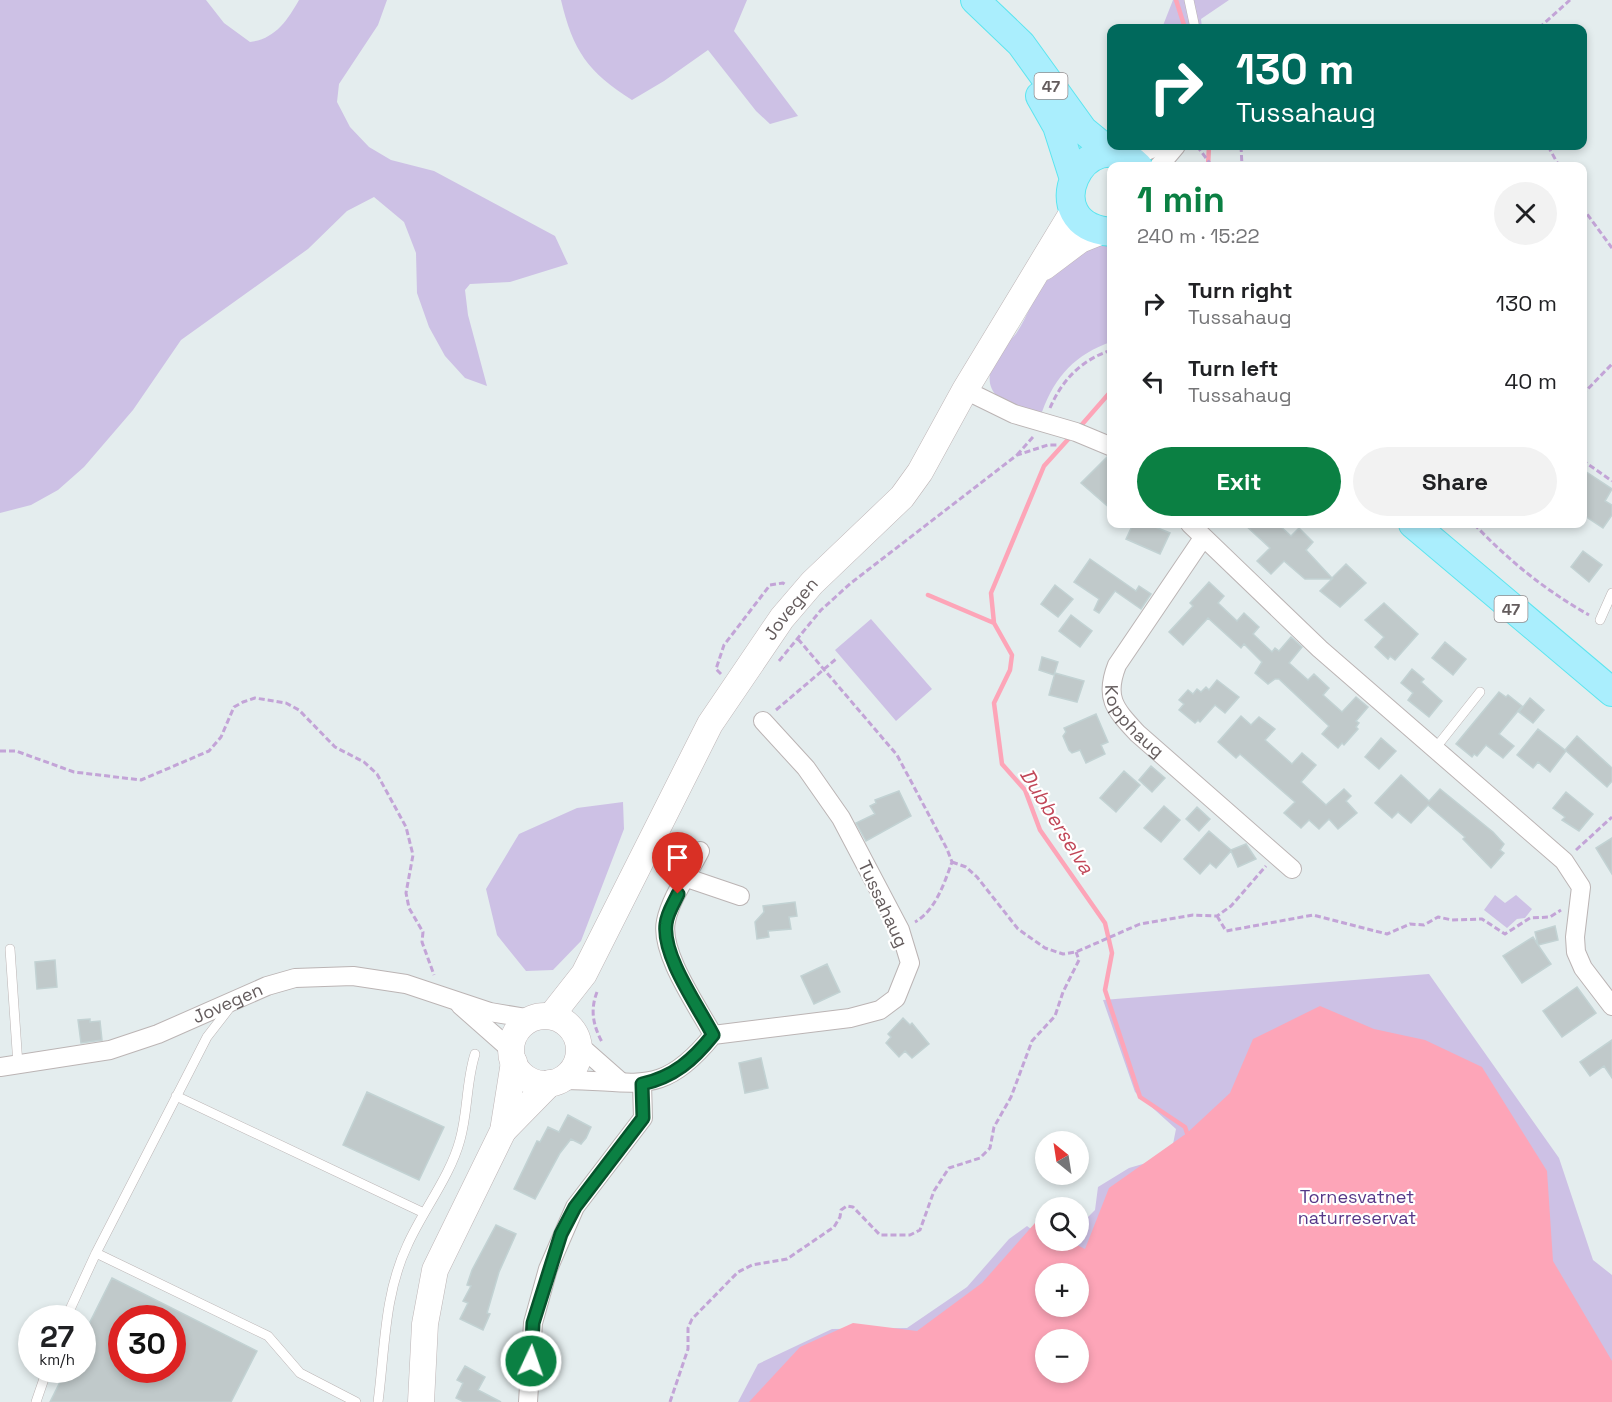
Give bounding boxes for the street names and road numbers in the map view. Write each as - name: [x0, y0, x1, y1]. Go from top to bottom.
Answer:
- road number: 47: [1034, 73, 1068, 99]
- street label: Jovegen: [758, 573, 823, 645]
- road number: 47: [1494, 596, 1528, 622]
- street label: Kopphaug: [1100, 684, 1169, 762]
- street label: Tussahaug: [853, 857, 914, 951]
- street label: Jovegen: [189, 977, 266, 1028]

